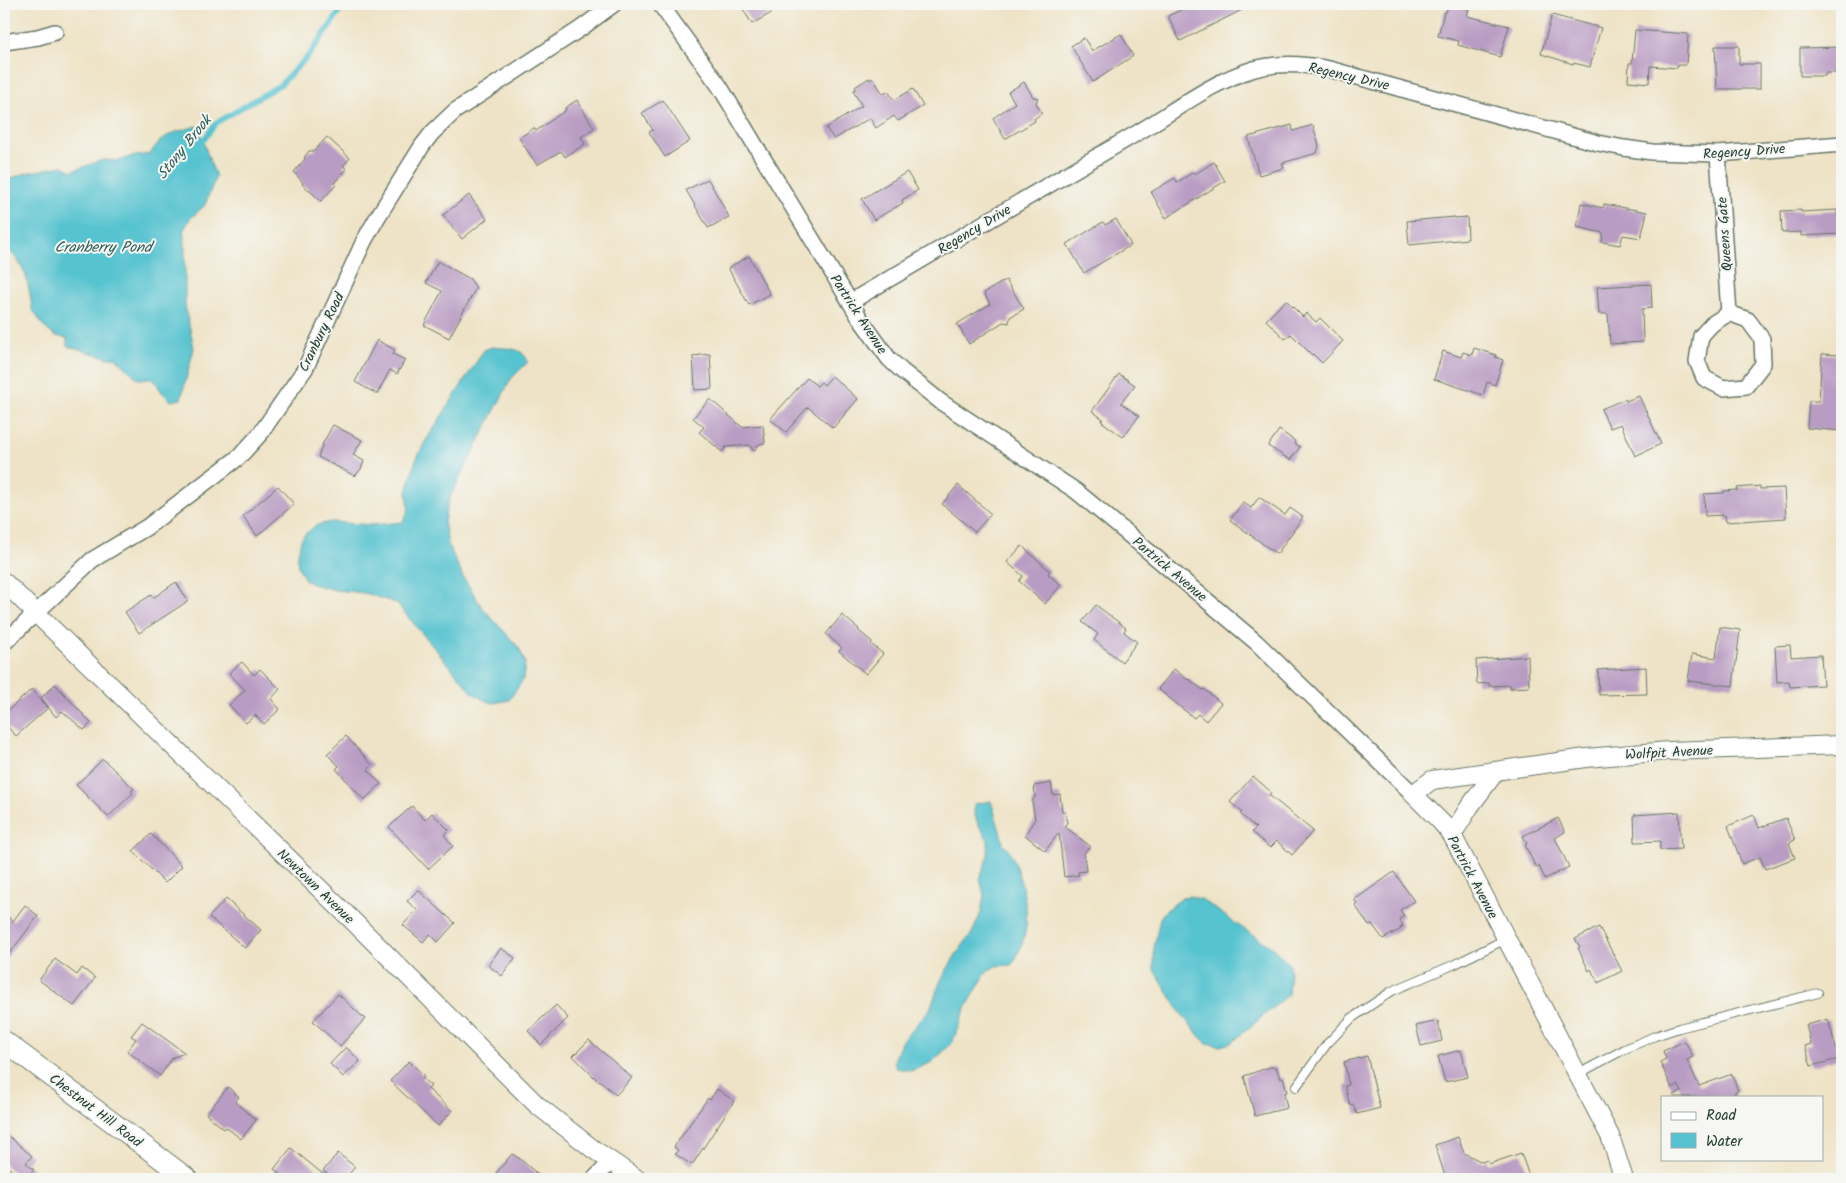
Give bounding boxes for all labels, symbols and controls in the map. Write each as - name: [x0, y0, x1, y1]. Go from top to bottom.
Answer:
- street label: Regency Drive: [1306, 57, 1392, 97]
- water label: Stony Brook: [151, 109, 219, 185]
- street label: Regency Drive: [1702, 138, 1787, 166]
- street label: Queens Gate: [1711, 195, 1739, 272]
- street label: Regency Drive: [933, 199, 1016, 261]
- water label: Cranberry Pond: [54, 236, 155, 260]
- street label: Partrick Avenue: [824, 270, 893, 360]
- street label: Cranbury Road: [293, 288, 351, 376]
- street label: Partrick Avenue: [1127, 532, 1212, 608]
- street label: Wolfpit Avenue: [1624, 740, 1714, 766]
- street label: Partrick Avenue: [1441, 832, 1504, 924]
- street label: Newtown Avenue: [271, 844, 360, 930]
- street label: Chestnut Hill Road: [44, 1068, 148, 1154]
- legend: [1661, 1096, 1824, 1160]
- text: Road: [1706, 1104, 1737, 1128]
- text: Water: [1706, 1130, 1743, 1154]

